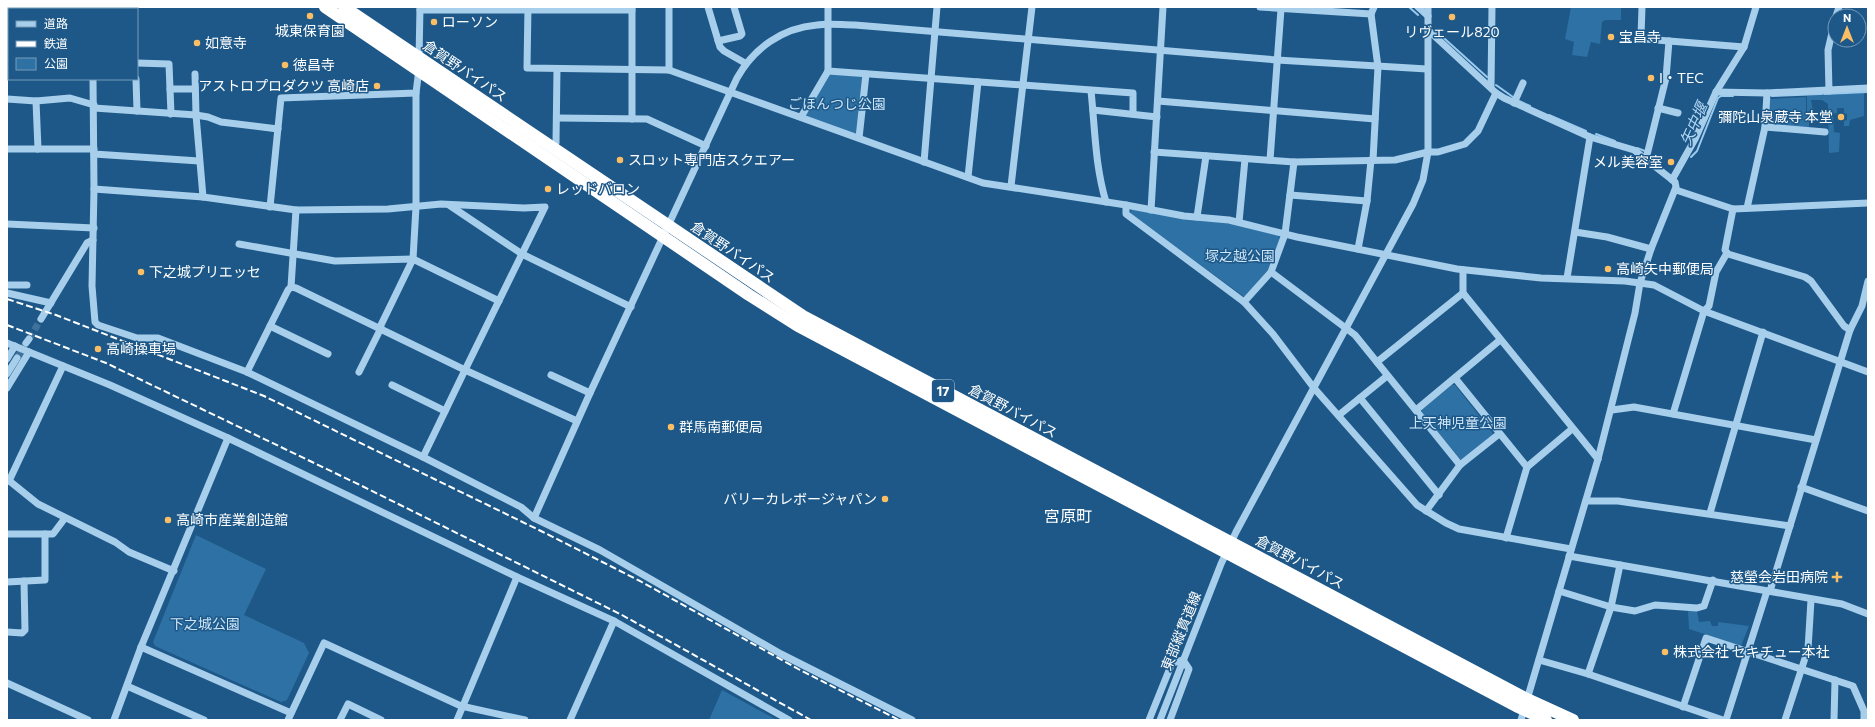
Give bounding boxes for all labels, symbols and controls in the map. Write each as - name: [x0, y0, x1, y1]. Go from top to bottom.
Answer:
- legend: [8, 8, 138, 80]
- north arrow: [1827, 8, 1867, 48]
- marker: 城東保育園: [305, 11, 315, 21]
- text: N: [1843, 11, 1851, 24]
- marker: リヴェール820: [1447, 12, 1457, 22]
- place label: ローソン: [442, 13, 498, 30]
- text: 道路: [44, 16, 68, 30]
- marker: ローソン: [429, 17, 439, 27]
- place label: 城東保育園: [275, 22, 345, 39]
- place label: リヴェール820: [1404, 23, 1500, 40]
- place label: 宝昌寺: [1619, 28, 1661, 45]
- marker: 宝昌寺: [1606, 32, 1616, 42]
- place label: 如意寺: [205, 34, 247, 51]
- text: 鉄道: [44, 36, 68, 50]
- street label: 倉賀野バイパス: [420, 36, 511, 105]
- marker: 如意寺: [192, 38, 202, 48]
- text: 公園: [44, 56, 68, 70]
- place label: 徳昌寺: [293, 56, 335, 73]
- marker: 徳昌寺: [280, 60, 290, 70]
- place label: I・TEC: [1659, 69, 1704, 86]
- marker: I・TEC: [1646, 73, 1656, 83]
- place label: アストロプロダクツ 高崎店: [198, 77, 369, 94]
- marker: アストロプロダクツ 高崎店: [372, 81, 382, 91]
- park label: ごほんつじ公園: [788, 95, 886, 112]
- water label: 矢中堰: [1676, 97, 1712, 148]
- place label: 彌陀山泉蔵寺 本堂: [1718, 108, 1833, 125]
- marker: 彌陀山泉蔵寺 本堂: [1836, 112, 1846, 122]
- place label: スロット専門店スクエアー: [628, 151, 795, 168]
- place label: メル美容室: [1593, 153, 1663, 170]
- marker: スロット専門店スクエアー: [615, 155, 625, 165]
- marker: メル美容室: [1666, 157, 1676, 167]
- place label: レッドバロン: [556, 180, 640, 197]
- marker: レッドバロン: [543, 184, 553, 194]
- street label: 倉賀野バイパス: [688, 217, 779, 286]
- park label: 塚之越公園: [1205, 247, 1275, 264]
- place label: 高崎矢中郵便局: [1616, 260, 1714, 277]
- place label: 下之城プリエッセ: [149, 263, 261, 280]
- marker: 高崎矢中郵便局: [1603, 264, 1613, 274]
- marker: 下之城プリエッセ: [136, 267, 146, 277]
- place label: 高崎操車場: [106, 340, 176, 357]
- marker: 高崎操車場: [93, 344, 103, 354]
- road number: 17: [932, 380, 954, 402]
- street label: 倉賀野バイパス: [966, 380, 1060, 441]
- park label: 上天神児童公園: [1409, 414, 1507, 431]
- place label: 群馬南郵便局: [679, 418, 763, 435]
- marker: 群馬南郵便局: [666, 422, 676, 432]
- place label: バリーカレボージャパン: [723, 490, 877, 507]
- marker: バリーカレボージャパン: [880, 494, 890, 504]
- district label: 宮原町: [1044, 506, 1092, 525]
- place label: 高崎市産業創造館: [176, 511, 288, 528]
- marker: 高崎市産業創造館: [163, 515, 173, 525]
- street label: 倉賀野バイパス: [1253, 531, 1347, 592]
- place label: 慈瑩会岩田病院: [1730, 568, 1828, 585]
- marker: 慈瑩会岩田病院: [1831, 571, 1843, 583]
- street label: 東部縦貫道線: [1157, 589, 1204, 673]
- park label: 下之城公園: [170, 615, 240, 632]
- place label: 株式会社 セキチュー本社: [1673, 643, 1830, 660]
- marker: 株式会社 セキチュー本社: [1660, 647, 1670, 657]

